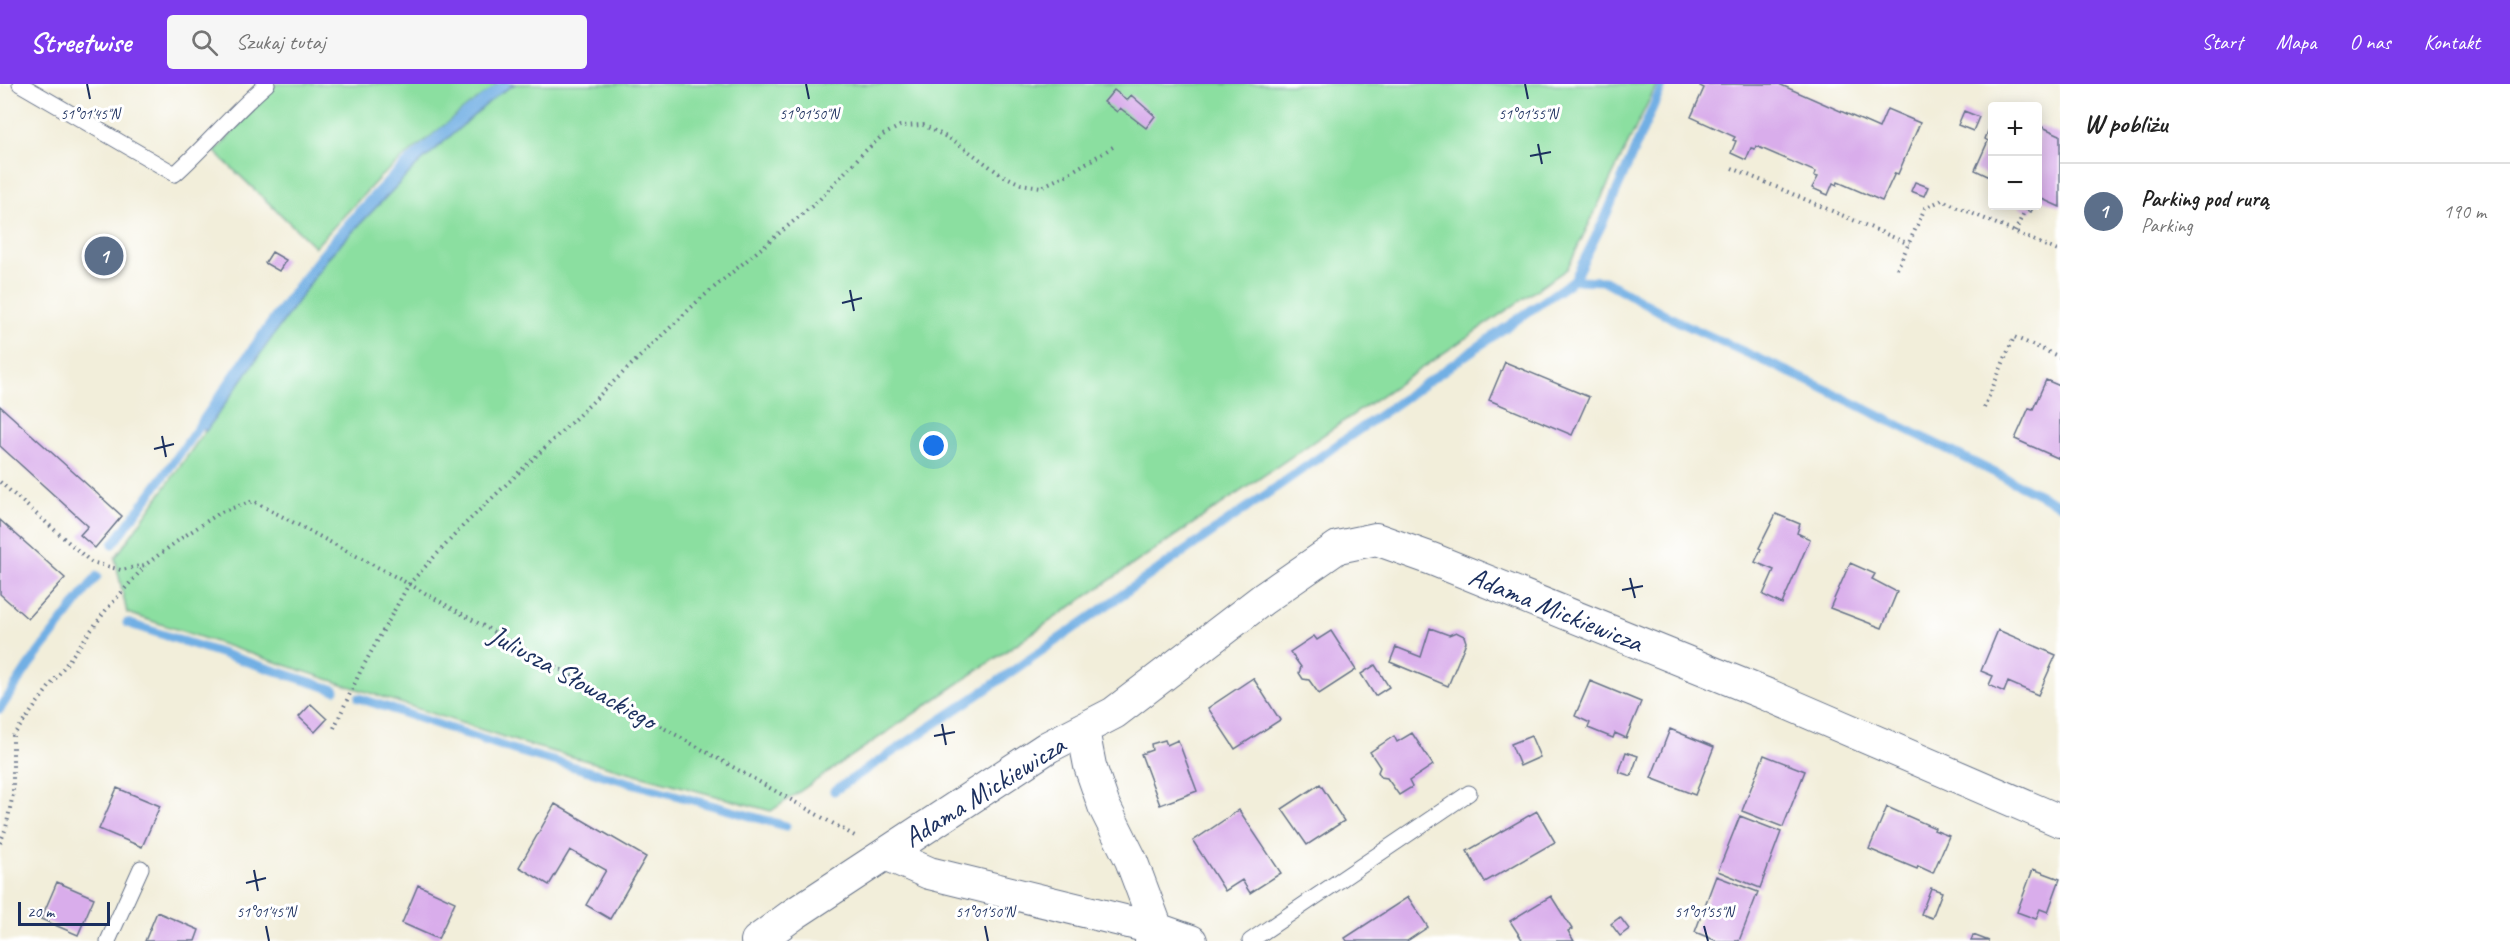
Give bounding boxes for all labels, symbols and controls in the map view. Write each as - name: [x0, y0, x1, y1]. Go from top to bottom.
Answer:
- search box: [167, 15, 587, 69]
- text: Streetwise: [30, 25, 131, 60]
- icon: search: [188, 26, 221, 59]
- text: Szukaj tutaj: [236, 28, 326, 56]
- text: Start: [2202, 29, 2243, 55]
- text: Mapa: [2276, 29, 2316, 55]
- text: O nas: [2349, 29, 2391, 55]
- text: Kontakt: [2424, 29, 2480, 55]
- map controls: [1988, 102, 2042, 210]
- button: +: [1988, 102, 2042, 156]
- text: 51°01'45"N: [60, 105, 123, 124]
- text: 51°01'50"N: [779, 105, 842, 124]
- text: 51°01'55"N: [1498, 105, 1561, 124]
- text: W pobliżu: [2084, 107, 2167, 140]
- button: −: [1988, 156, 2042, 210]
- text: Parking pod rurą: [2141, 185, 2268, 213]
- text: 1: [2099, 199, 2108, 224]
- text: 190 m: [2443, 199, 2486, 224]
- text: Parking: [2141, 213, 2193, 238]
- pin: 1: [84, 234, 124, 279]
- your location: [919, 431, 948, 460]
- street label: Adama Mickiewicza: [1464, 558, 1650, 660]
- street label: Juliusza Słowackiego: [482, 616, 665, 739]
- street label: Adama Mickiewicza: [897, 726, 1073, 855]
- scale bar: [18, 899, 110, 926]
- text: 20 m: [27, 902, 54, 922]
- text: 51°01'45"N: [236, 903, 299, 922]
- text: 51°01'50"N: [955, 903, 1018, 922]
- text: 51°01'55"N: [1674, 903, 1737, 922]

